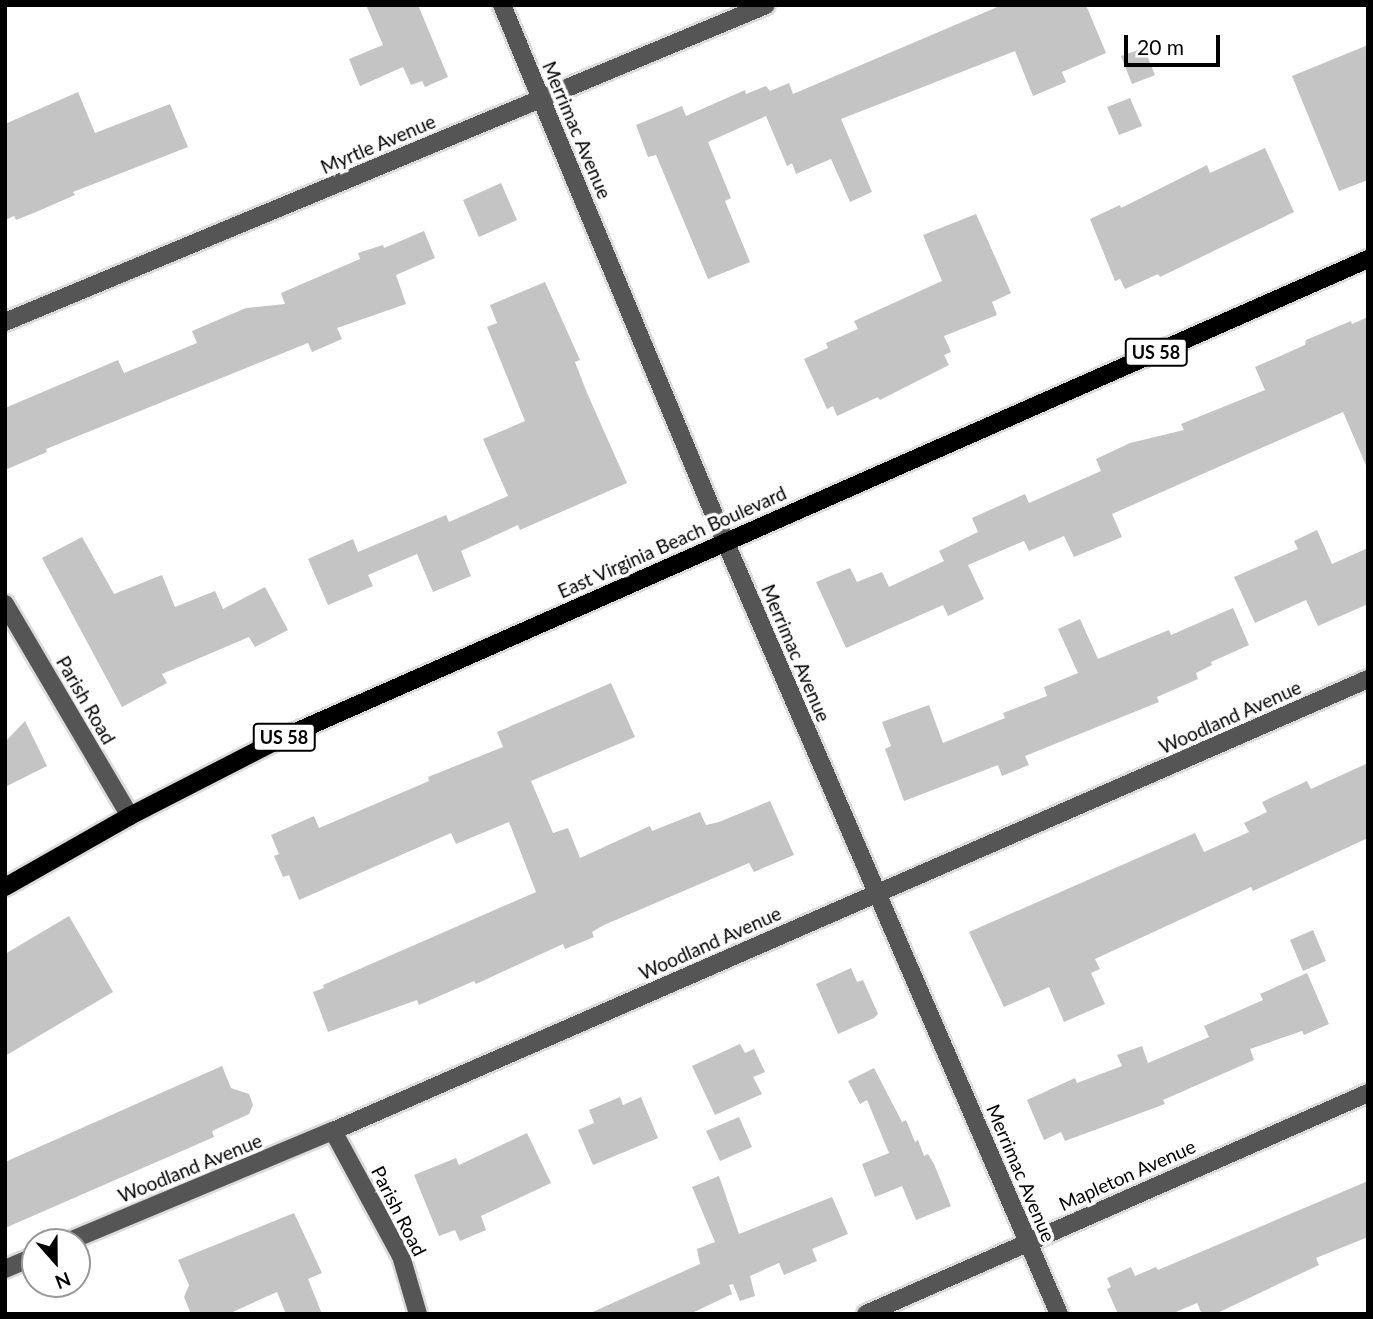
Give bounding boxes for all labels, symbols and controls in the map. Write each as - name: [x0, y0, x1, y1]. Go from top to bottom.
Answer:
- scale bar: [1128, 21, 1224, 65]
- text: 20 m: [1137, 34, 1184, 59]
- street label: Merrimac Avenue: [538, 58, 616, 202]
- street label: Myrtle Avenue: [317, 109, 439, 179]
- road number: US 58: [1124, 338, 1188, 366]
- street label: East Virginia Beach Boulevard: [554, 481, 790, 603]
- street label: Merrimac Avenue: [757, 581, 835, 725]
- street label: Parish Road: [52, 652, 120, 748]
- street label: Woodland Avenue: [1155, 675, 1305, 759]
- road number: US 58: [252, 722, 316, 752]
- street label: Woodland Avenue: [635, 901, 785, 985]
- street label: Merrimac Avenue: [982, 1101, 1060, 1245]
- street label: Woodland Avenue: [114, 1129, 266, 1207]
- street label: Mapleton Avenue: [1055, 1135, 1199, 1215]
- street label: Parish Road: [367, 1162, 431, 1260]
- north arrow: [21, 1228, 91, 1298]
- text: N: [52, 1268, 74, 1295]

